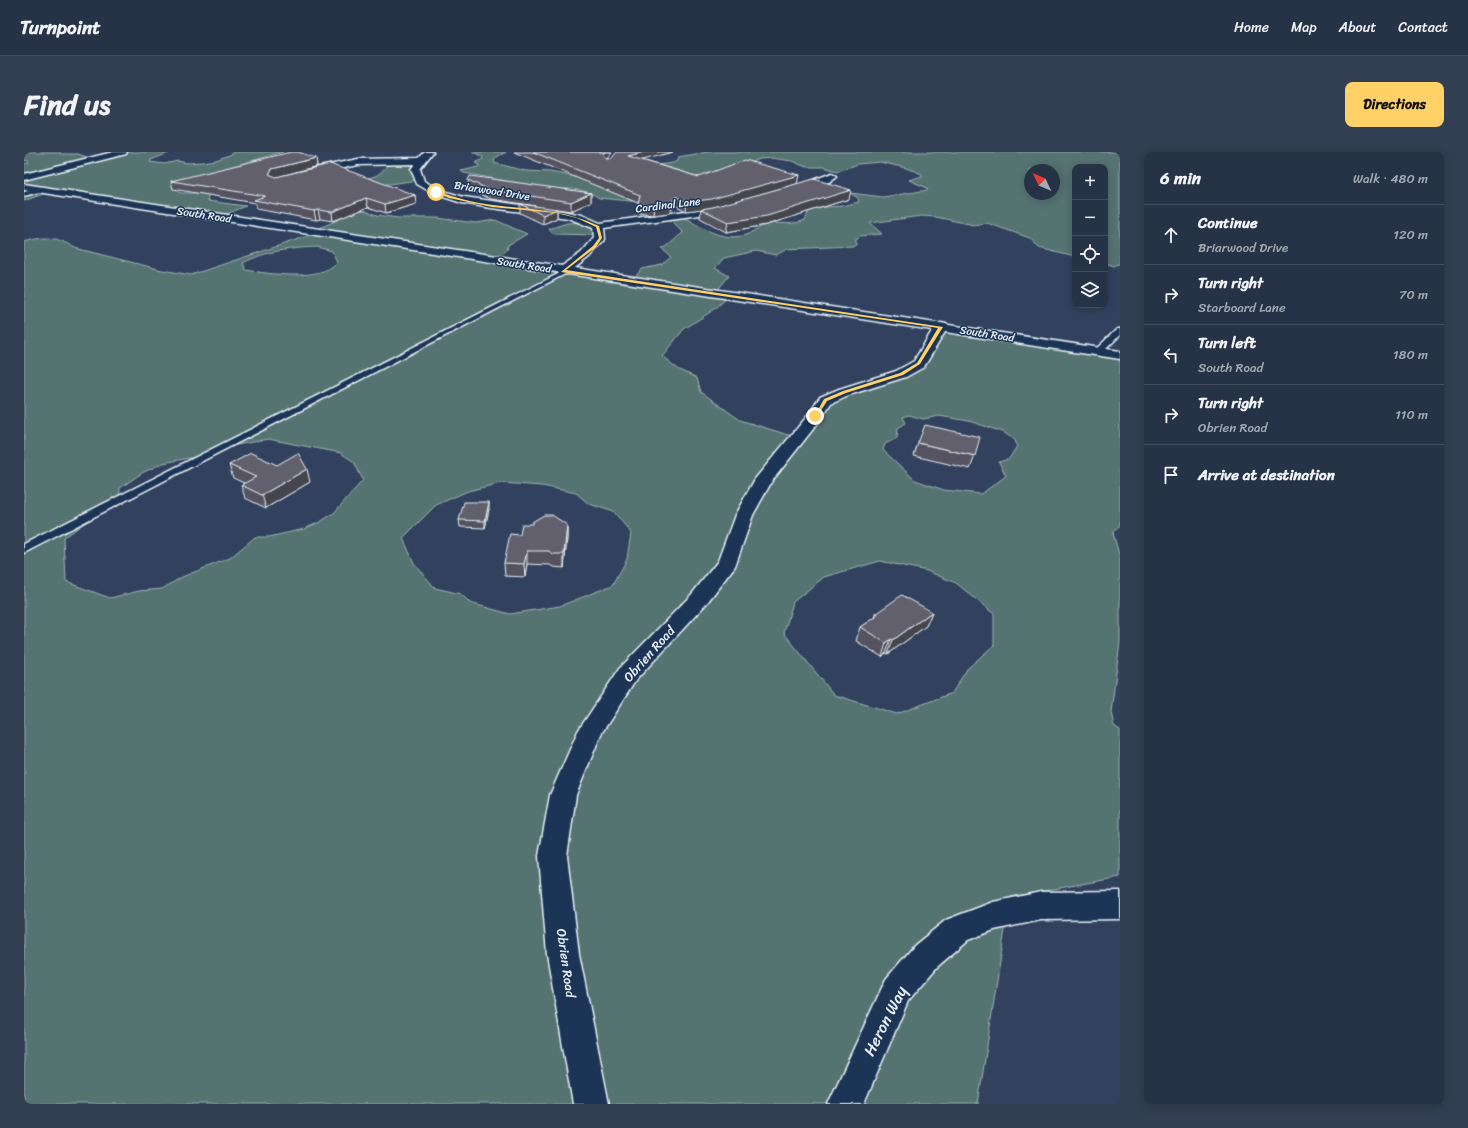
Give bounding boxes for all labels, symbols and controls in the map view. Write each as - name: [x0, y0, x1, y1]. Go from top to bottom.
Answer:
- text: Turnpoint: [20, 11, 101, 44]
- text: Home: [1234, 15, 1269, 40]
- text: Map: [1291, 15, 1317, 40]
- text: About: [1339, 15, 1376, 40]
- text: Contact: [1398, 15, 1448, 40]
- text: Find us: [24, 80, 111, 129]
- button: Directions: [1345, 82, 1444, 127]
- text: 6 min: [1160, 163, 1201, 193]
- north arrow: [1024, 164, 1060, 200]
- map controls: [1072, 164, 1108, 308]
- button: +: [1072, 164, 1108, 200]
- text: Walk · 480 m: [1353, 167, 1428, 190]
- street label: Briarwood Drive: [453, 176, 532, 206]
- route start: [427, 183, 445, 201]
- street label: Cardinal Lane: [634, 192, 702, 218]
- button: −: [1072, 200, 1108, 236]
- street label: South Road: [175, 201, 234, 229]
- text: Continue: [1198, 210, 1258, 236]
- text: 120 m: [1393, 223, 1428, 246]
- icon: ahead: [1160, 224, 1182, 246]
- button: locate: [1072, 236, 1108, 272]
- text: Briarwood Drive: [1198, 236, 1288, 259]
- street label: South Road: [495, 251, 554, 279]
- text: Turn right: [1198, 270, 1263, 296]
- button: layers: [1072, 272, 1108, 308]
- text: 70 m: [1399, 283, 1428, 306]
- icon: right: [1160, 284, 1182, 306]
- text: Starboard Lane: [1198, 296, 1286, 319]
- street label: South Road: [958, 320, 1017, 348]
- text: Turn left: [1198, 330, 1256, 356]
- text: 180 m: [1393, 343, 1428, 366]
- icon: left: [1160, 344, 1182, 366]
- text: South Road: [1198, 356, 1263, 379]
- text: Turn right: [1198, 390, 1263, 416]
- text: 110 m: [1395, 403, 1428, 426]
- icon: right: [1160, 404, 1182, 426]
- route end: [806, 407, 824, 425]
- text: Obrien Road: [1198, 416, 1267, 439]
- text: Arrive at destination: [1198, 462, 1335, 488]
- icon: arrive: [1160, 464, 1182, 486]
- street label: Obrien Road: [617, 620, 681, 687]
- street label: Obrien Road: [550, 927, 582, 1000]
- street label: Heron Way: [855, 980, 915, 1061]

